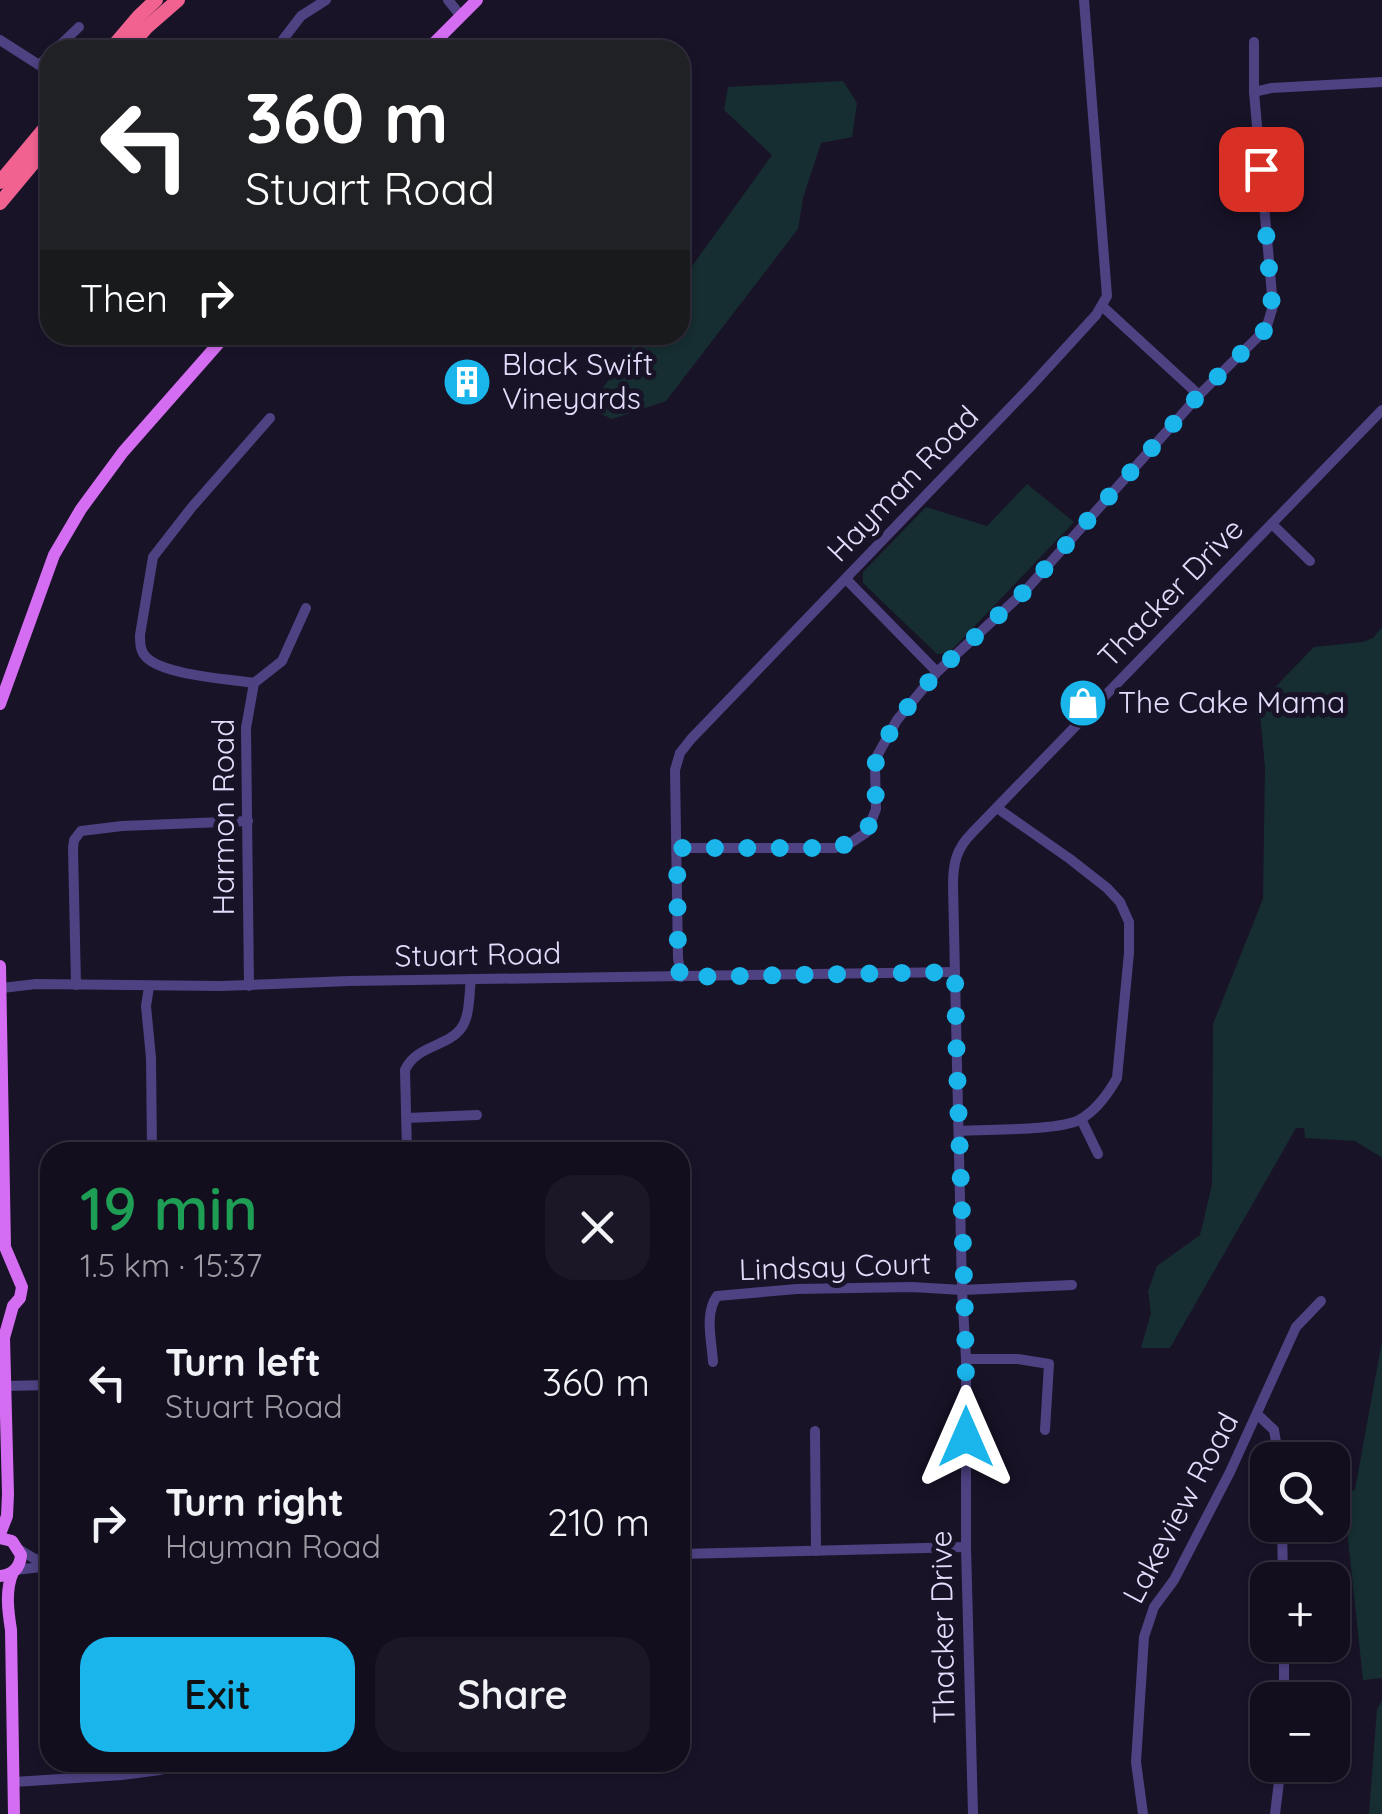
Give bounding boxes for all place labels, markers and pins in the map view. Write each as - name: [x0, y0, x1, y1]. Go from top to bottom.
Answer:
- pin: [1219, 127, 1304, 212]
- place label: Black Swift Vineyards: [502, 345, 653, 417]
- building icon: Black Swift Vineyards: [441, 356, 493, 408]
- shop icon: The Cake Mama: [1057, 677, 1109, 729]
- place label: The Cake Mama: [1118, 683, 1345, 721]

